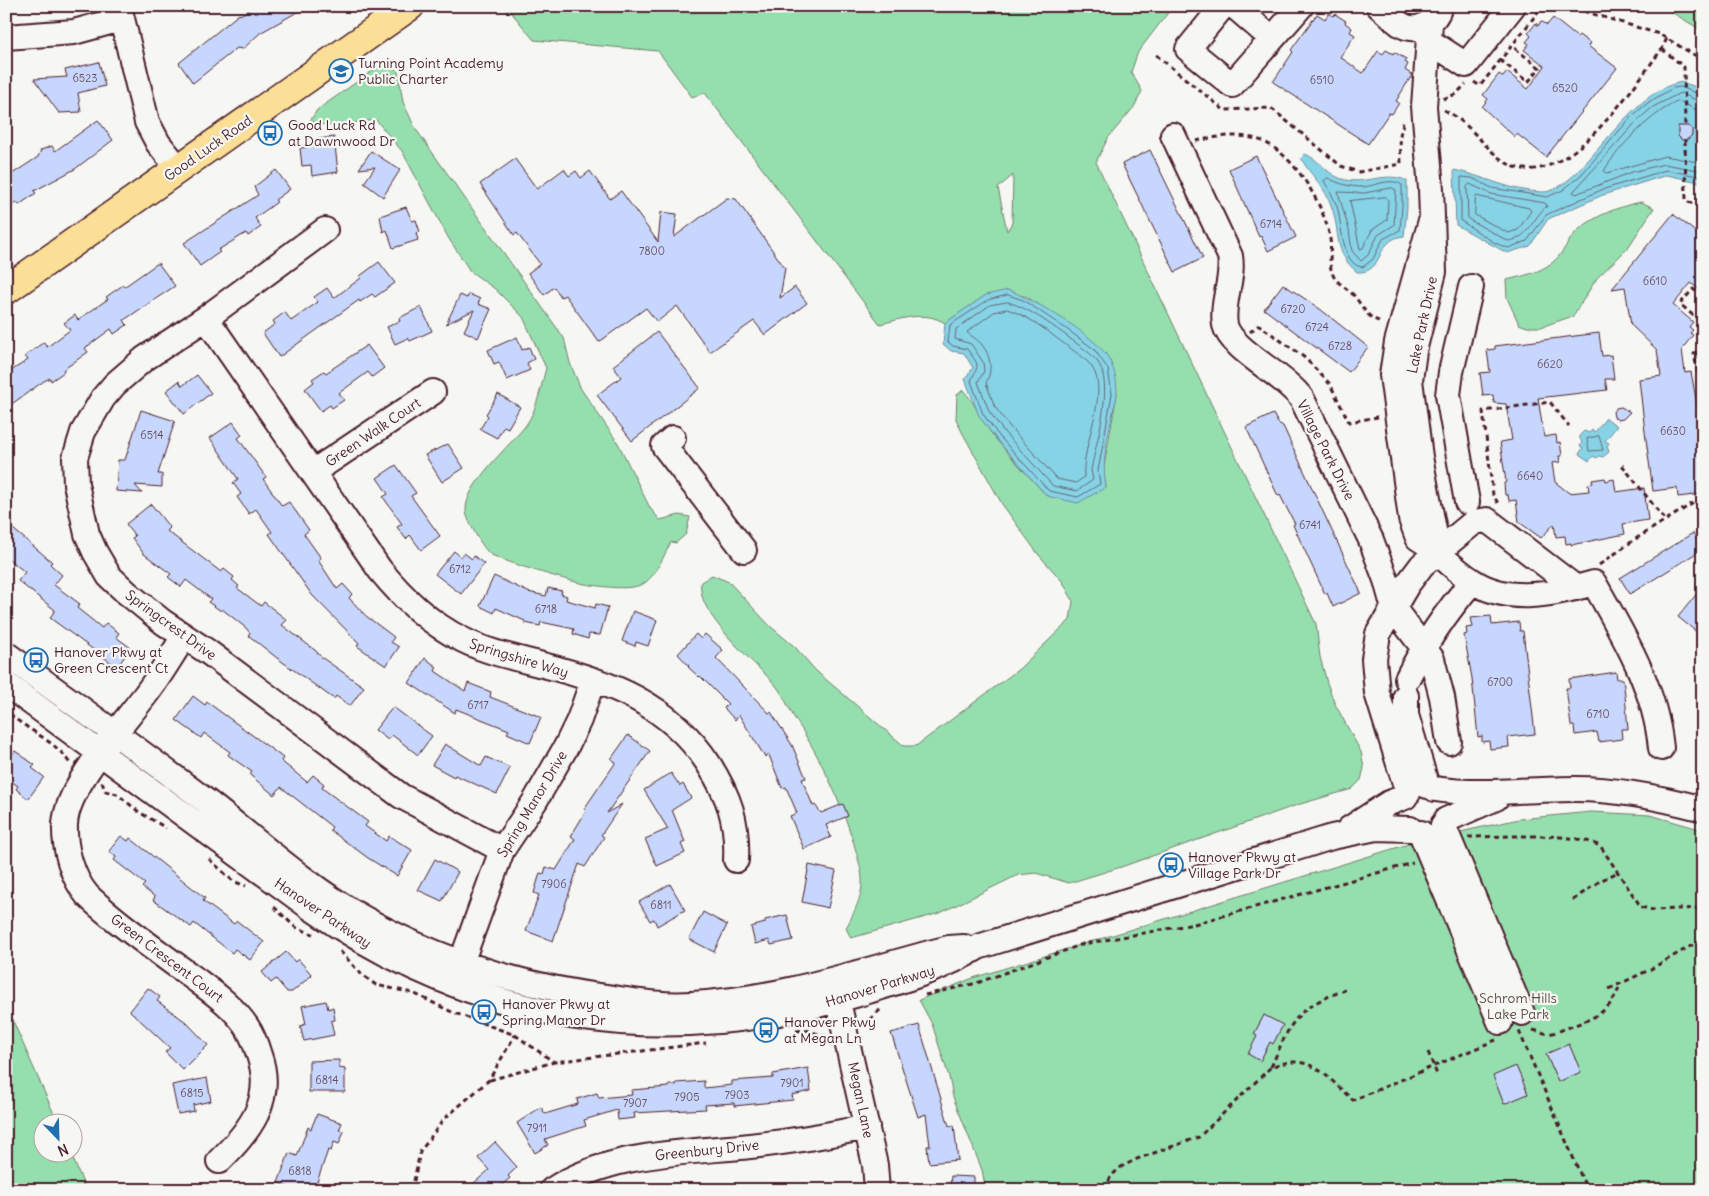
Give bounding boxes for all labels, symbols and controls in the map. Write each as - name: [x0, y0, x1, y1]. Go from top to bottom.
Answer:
- place label: Turning Point Academy Public Charter: [358, 54, 504, 88]
- school or university icon: Turning Point Academy Public Charter: [328, 58, 354, 84]
- house number: 6523: [73, 71, 97, 85]
- house number: 6510: [1310, 73, 1334, 87]
- house number: 6520: [1552, 81, 1578, 95]
- street label: Good Luck Road: [160, 111, 256, 185]
- place label: Good Luck Rd at Dawnwood Dr: [288, 116, 395, 150]
- bus stop icon: Good Luck Rd at Dawnwood Dr: [257, 120, 283, 146]
- house number: 6714: [1260, 217, 1282, 231]
- house number: 7800: [639, 244, 665, 258]
- house number: 6610: [1643, 274, 1667, 288]
- street label: Lake Park Drive: [1403, 275, 1441, 375]
- house number: 6720: [1280, 302, 1306, 316]
- house number: 6724: [1305, 320, 1329, 334]
- house number: 6728: [1328, 339, 1352, 353]
- house number: 6620: [1537, 357, 1563, 371]
- street label: Green Walk Court: [322, 393, 424, 471]
- street label: Village Park Drive: [1293, 397, 1359, 503]
- house number: 6630: [1660, 424, 1686, 438]
- house number: 6514: [140, 428, 164, 442]
- house number: 6640: [1517, 469, 1543, 483]
- house number: 6741: [1299, 518, 1321, 532]
- house number: 6712: [449, 562, 471, 576]
- street label: Springcrest Drive: [122, 586, 220, 664]
- house number: 6718: [535, 602, 557, 616]
- street label: Springshire Way: [467, 634, 571, 682]
- place label: Hanover Pkwy at Green Crescent Ct: [54, 643, 169, 677]
- bus stop icon: Hanover Pkwy at Green Crescent Ct: [23, 647, 49, 673]
- house number: 6700: [1487, 675, 1513, 689]
- house number: 6717: [467, 698, 489, 712]
- house number: 6710: [1586, 707, 1610, 721]
- street label: Spring Manor Drive: [493, 747, 571, 861]
- place label: Hanover Pkwy at Village Park Dr: [1188, 848, 1296, 882]
- bus stop icon: Hanover Pkwy at Village Park Dr: [1158, 852, 1184, 878]
- street label: Hanover Parkway: [271, 874, 375, 952]
- house number: 7906: [541, 877, 567, 891]
- house number: 6811: [650, 898, 672, 912]
- street label: Green Crescent Court: [107, 910, 227, 1006]
- street label: Hanover Parkway: [823, 961, 937, 1011]
- park label: Schrom Hills Lake Park: [1479, 989, 1557, 1023]
- place label: Hanover Pkwy at Spring Manor Dr: [502, 995, 610, 1029]
- bus stop icon: Hanover Pkwy at Spring Manor Dr: [471, 999, 497, 1025]
- place label: Hanover Pkwy at Megan Ln: [784, 1013, 876, 1047]
- bus stop icon: Hanover Pkwy at Megan Ln: [753, 1017, 779, 1043]
- street label: Megan Lane: [844, 1060, 878, 1140]
- house number: 6814: [315, 1073, 339, 1087]
- house number: 7901: [780, 1076, 804, 1090]
- house number: 6815: [180, 1086, 204, 1100]
- house number: 7903: [724, 1088, 750, 1102]
- house number: 7905: [674, 1090, 700, 1104]
- house number: 7907: [623, 1096, 648, 1110]
- north arrow: [32, 1114, 82, 1164]
- house number: 7911: [527, 1121, 547, 1135]
- street label: Greenbury Drive: [654, 1136, 760, 1164]
- text: N: [55, 1140, 71, 1160]
- house number: 6818: [288, 1164, 312, 1178]

